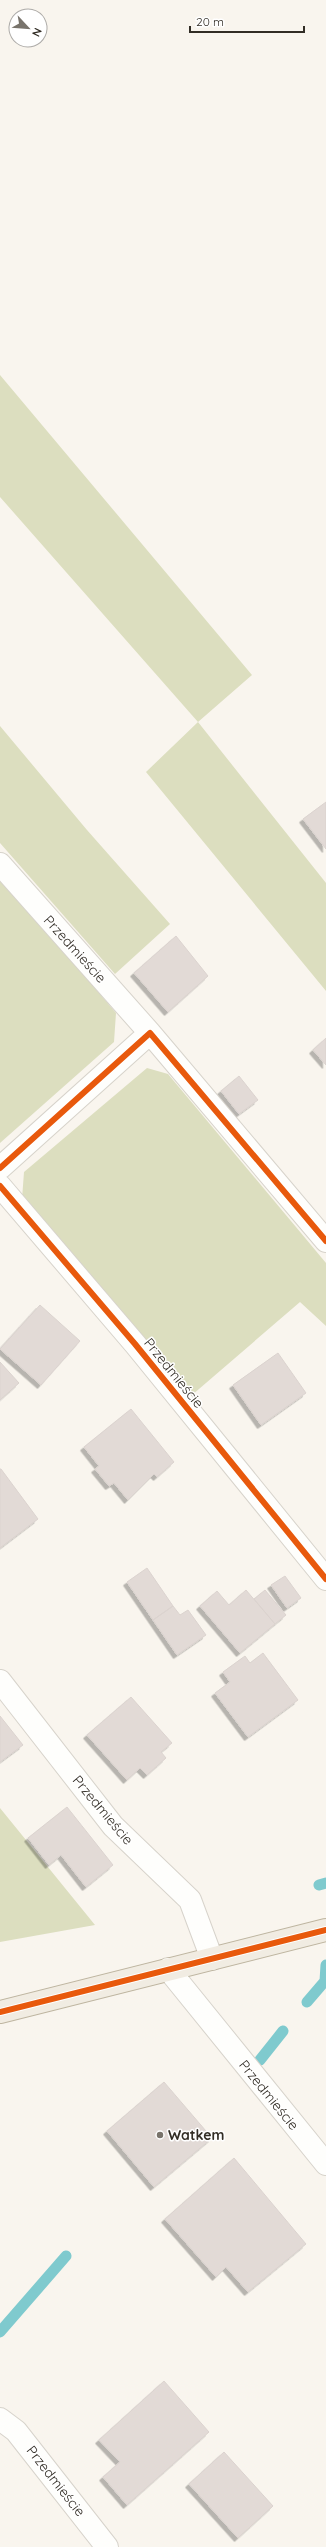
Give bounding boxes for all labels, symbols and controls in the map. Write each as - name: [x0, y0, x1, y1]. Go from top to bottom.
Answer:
- north arrow: [8, 8, 48, 48]
- scale bar: [190, 8, 304, 34]
- text: 20 m: [196, 14, 224, 29]
- text: N: [29, 26, 45, 39]
- street label: Przedmieście: [40, 911, 110, 987]
- street label: Przedmieście: [140, 1334, 208, 1412]
- street label: Przedmieście: [69, 1772, 137, 1848]
- street label: Przedmieście: [235, 2056, 303, 2134]
- place label: Watkem: [168, 2126, 224, 2144]
- marker: Watkem: [155, 2130, 165, 2140]
- street label: Przedmieście: [23, 2442, 89, 2520]

